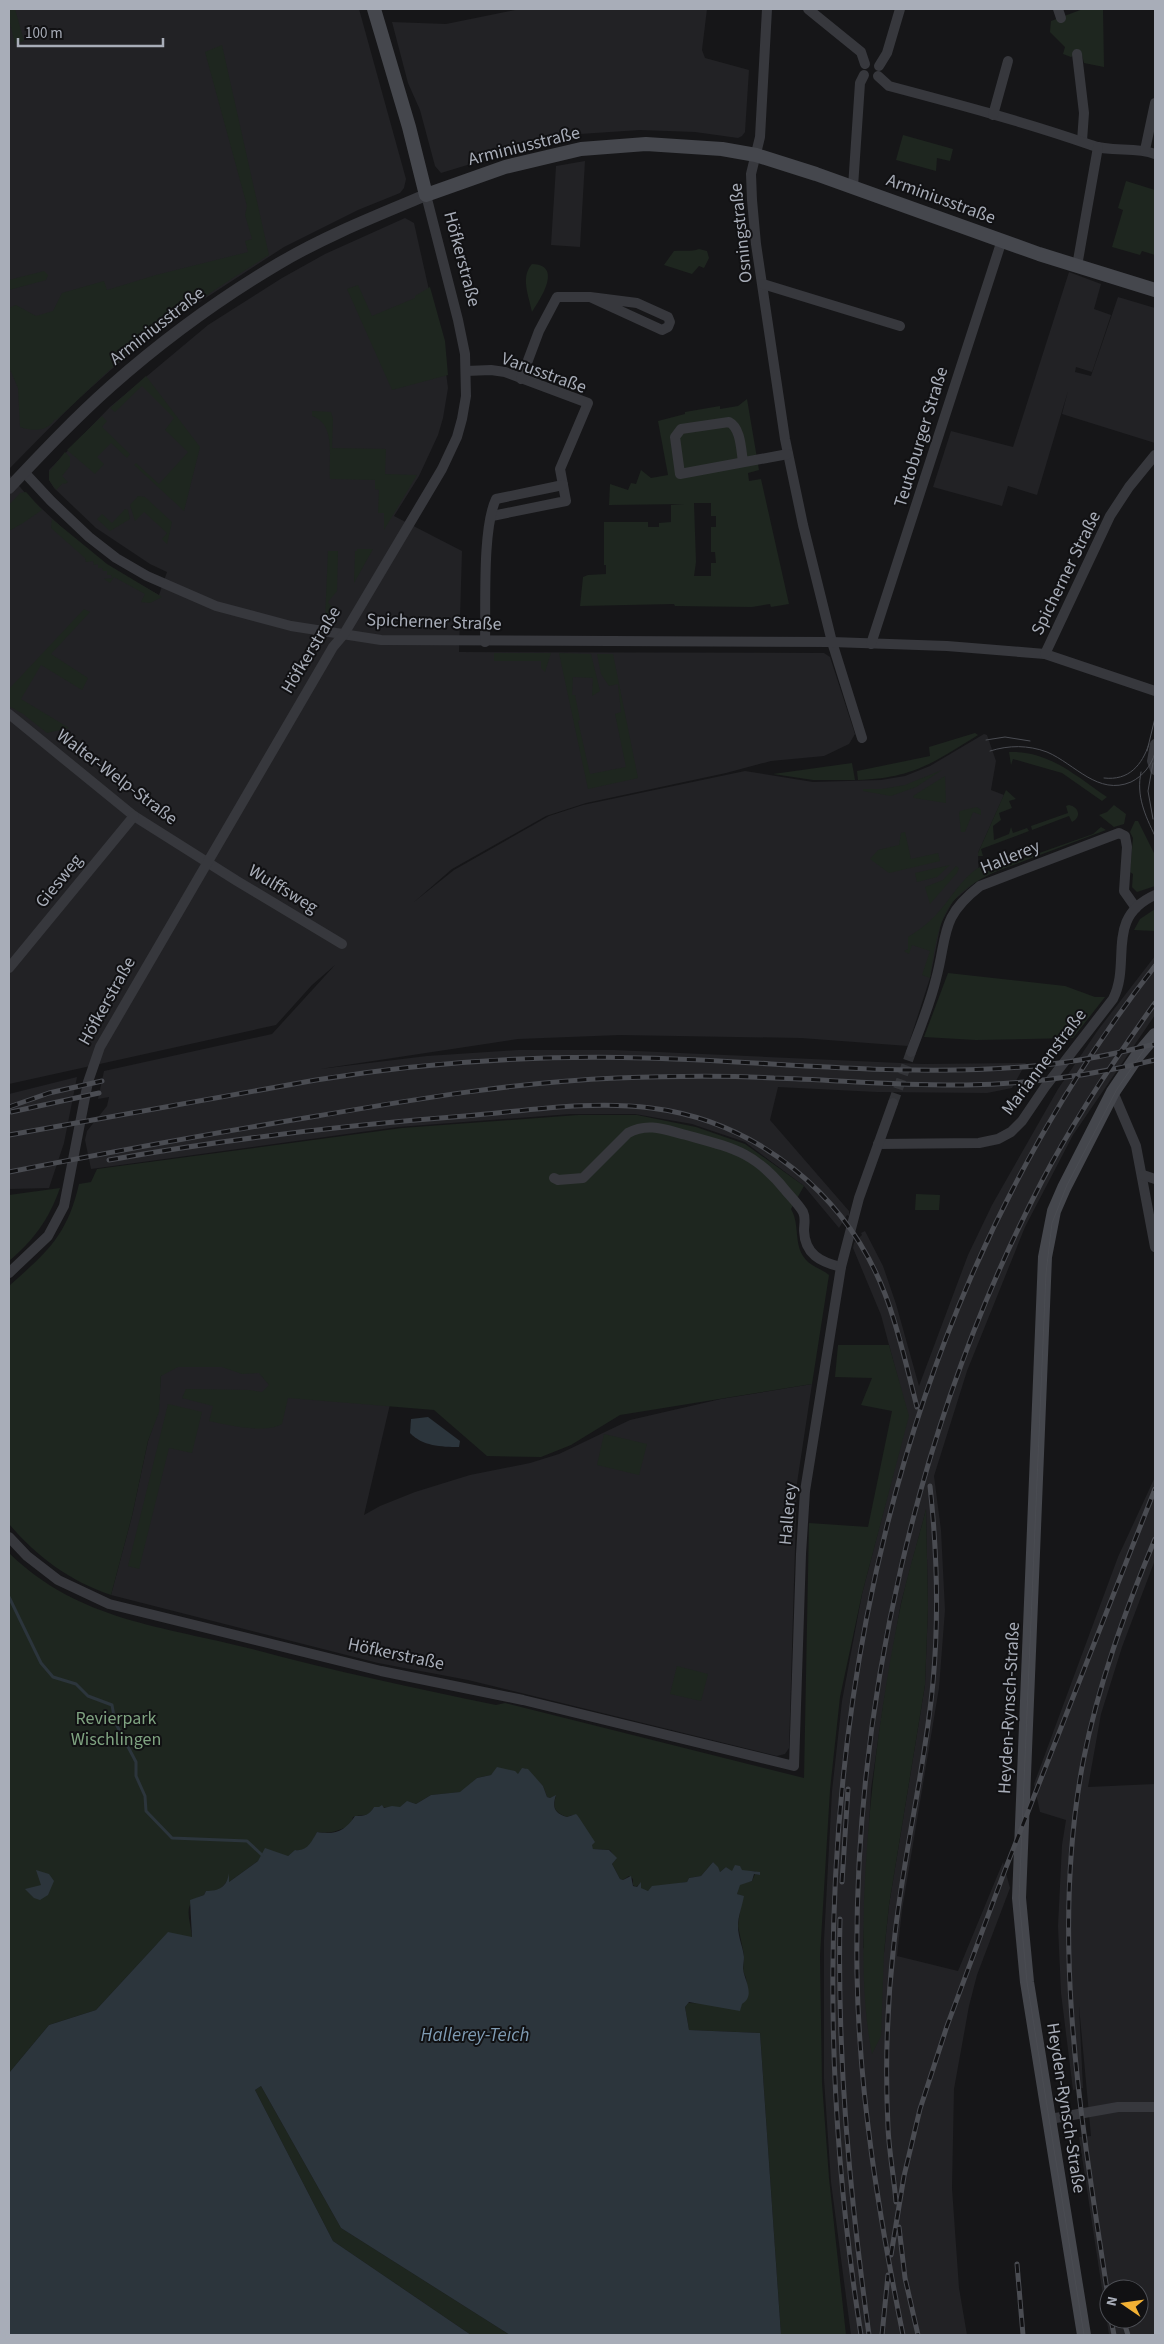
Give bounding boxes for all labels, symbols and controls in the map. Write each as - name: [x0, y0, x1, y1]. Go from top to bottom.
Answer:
- scale bar: [18, 15, 162, 47]
- text: 100 m: [25, 23, 63, 44]
- street label: Arminiusstraße: [465, 120, 583, 172]
- street label: Arminiusstraße: [883, 168, 999, 230]
- street label: Osningstraße: [723, 182, 759, 284]
- street label: Höfkerstraße: [437, 209, 487, 310]
- street label: Arminiusstraße: [104, 281, 210, 371]
- street label: Varusstraße: [498, 346, 590, 400]
- street label: Teutoburger Straße: [888, 364, 954, 510]
- street label: Spicherner Straße: [1025, 507, 1107, 639]
- street label: Höfkerstraße: [275, 602, 347, 698]
- street label: Spicherner Straße: [366, 607, 502, 637]
- street label: Walter-Welp-Straße: [51, 723, 183, 831]
- street label: Hallerey: [976, 834, 1044, 880]
- street label: Giesweg: [30, 849, 88, 913]
- street label: Wulffsweg: [244, 858, 322, 920]
- street label: Höfkerstraße: [72, 952, 142, 1050]
- street label: Mariannenstraße: [996, 1003, 1092, 1121]
- street label: Hallerey: [773, 1481, 803, 1546]
- street label: Heyden-Rynsch-Straße: [992, 1621, 1026, 1795]
- street label: Höfkerstraße: [346, 1632, 447, 1676]
- park label: Revierpark Wischlingen: [71, 1706, 161, 1752]
- street label: Heyden-Rynsch-Straße: [1040, 2021, 1092, 2195]
- water label: Hallerey-Teich: [421, 2022, 529, 2049]
- north arrow: [1099, 2279, 1149, 2329]
- text: N: [1102, 2295, 1123, 2308]

